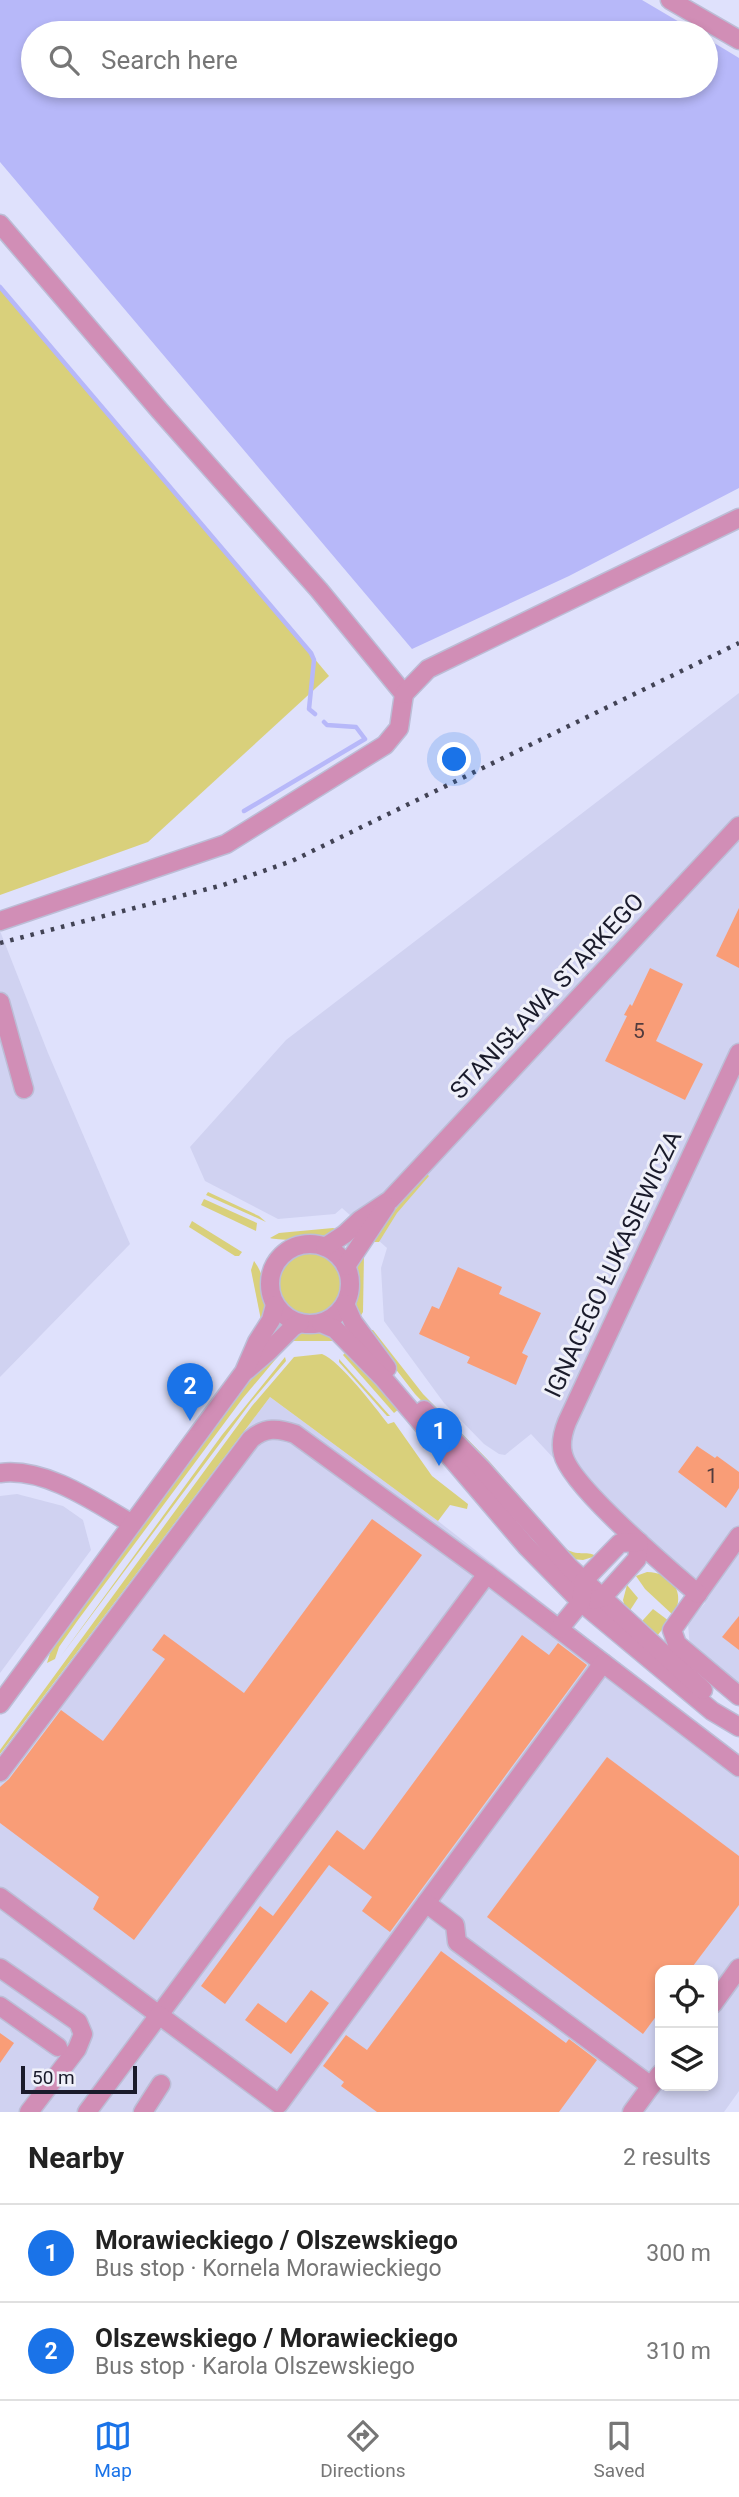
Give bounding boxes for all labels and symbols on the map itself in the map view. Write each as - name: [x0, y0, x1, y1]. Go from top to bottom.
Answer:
- your location: [437, 742, 471, 776]
- street label: STANISŁAWA STARKEGO: [444, 887, 650, 1105]
- house number: 5: [633, 1019, 645, 1043]
- street label: IGNACEGO ŁUKASIEWICZA: [539, 1126, 687, 1402]
- pin: 2: [167, 1363, 213, 1421]
- pin: 1: [416, 1408, 462, 1466]
- house number: 1: [706, 1464, 718, 1488]
- scale bar: [21, 2063, 136, 2095]

